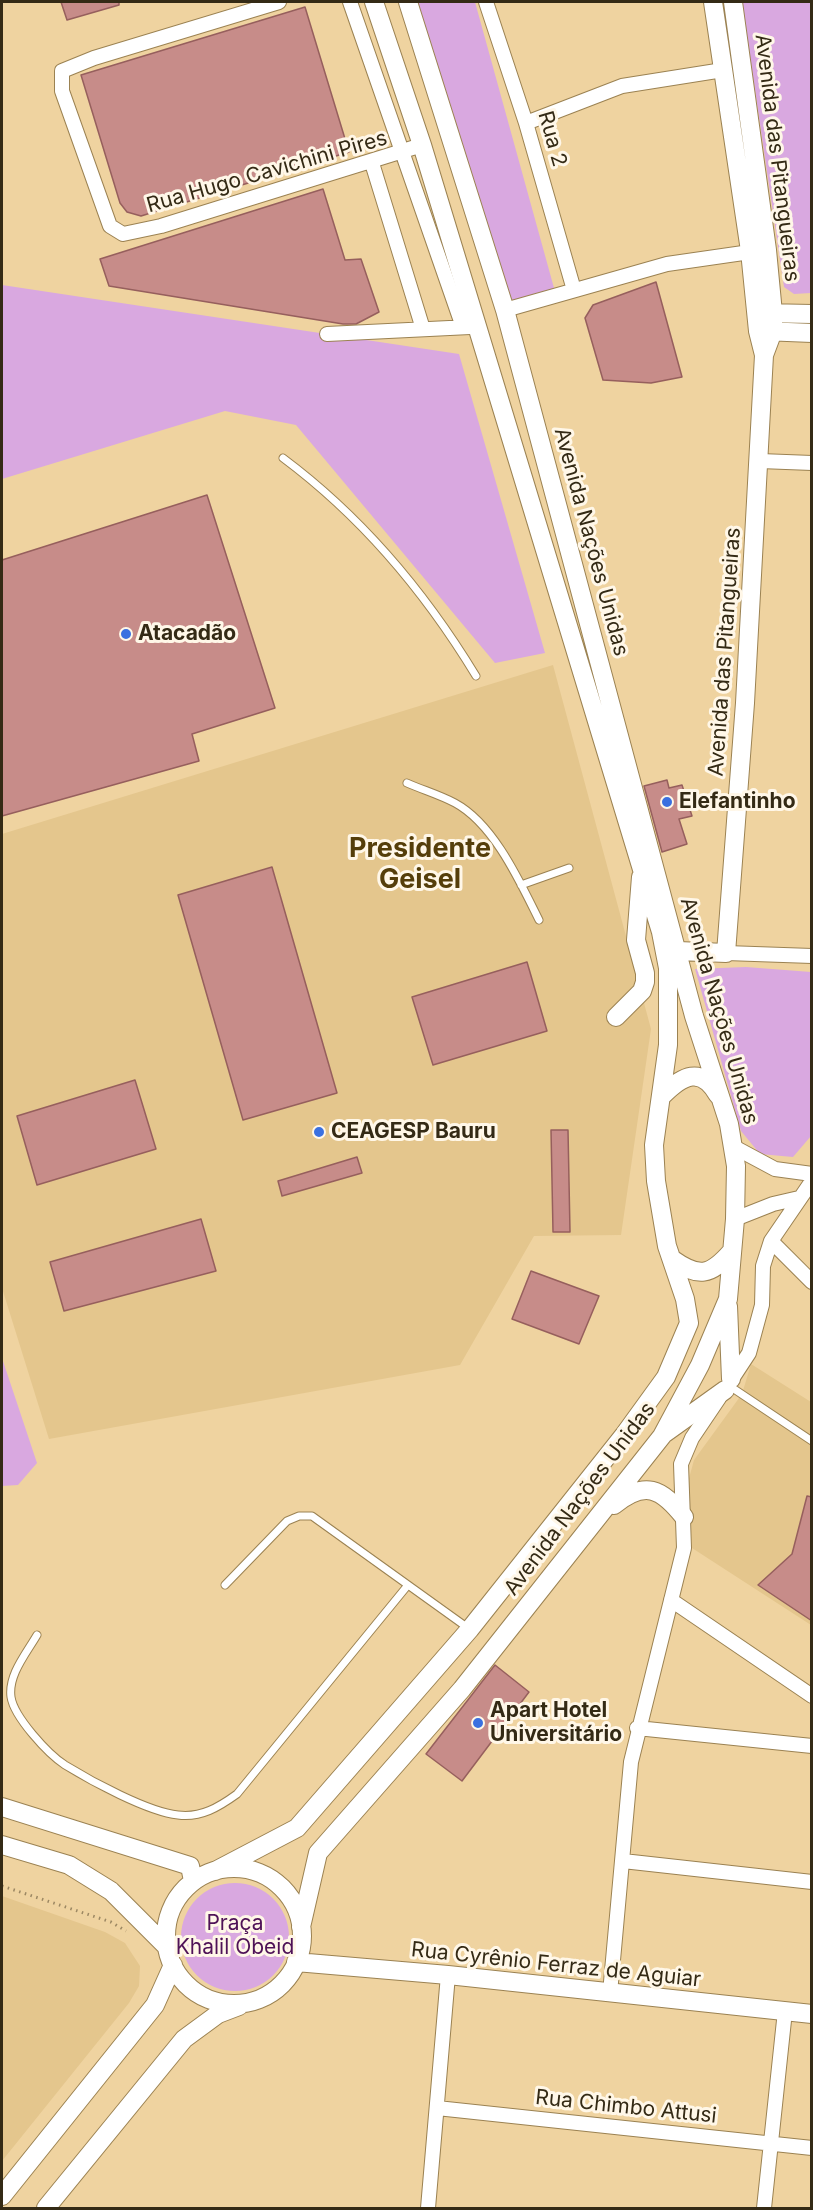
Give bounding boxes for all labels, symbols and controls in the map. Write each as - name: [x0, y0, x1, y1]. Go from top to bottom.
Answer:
- street label: Avenida das Pitangueiras: [749, 33, 805, 283]
- street label: Rua 2: [532, 108, 572, 170]
- street label: Rua Hugo Cavichini Pires: [144, 126, 390, 218]
- street label: Avenida Nações Unidas: [548, 425, 634, 659]
- street label: Avenida das Pitangueiras: [704, 527, 746, 777]
- place label: Atacadão: [138, 621, 236, 647]
- marker: Atacadão: [119, 627, 133, 641]
- place label: Elefantinho: [679, 789, 796, 815]
- marker: Elefantinho: [660, 795, 674, 809]
- district label: Presidente Geisel: [349, 833, 491, 896]
- street label: Avenida Nações Unidas: [674, 895, 764, 1127]
- place label: CEAGESP Bauru: [331, 1119, 496, 1145]
- marker: CEAGESP Bauru: [312, 1125, 326, 1139]
- street label: Avenida Nações Unidas: [499, 1398, 661, 1600]
- place label: Apart Hotel Universitário: [490, 1698, 622, 1748]
- marker: Apart Hotel Universitário: [471, 1716, 485, 1730]
- park label: Praça Khalil Obeid: [176, 1911, 294, 1961]
- street label: Rua Cyrênio Ferraz de Aguiar: [410, 1937, 702, 1993]
- street label: Rua Chimbo Attusi: [534, 2085, 718, 2129]

